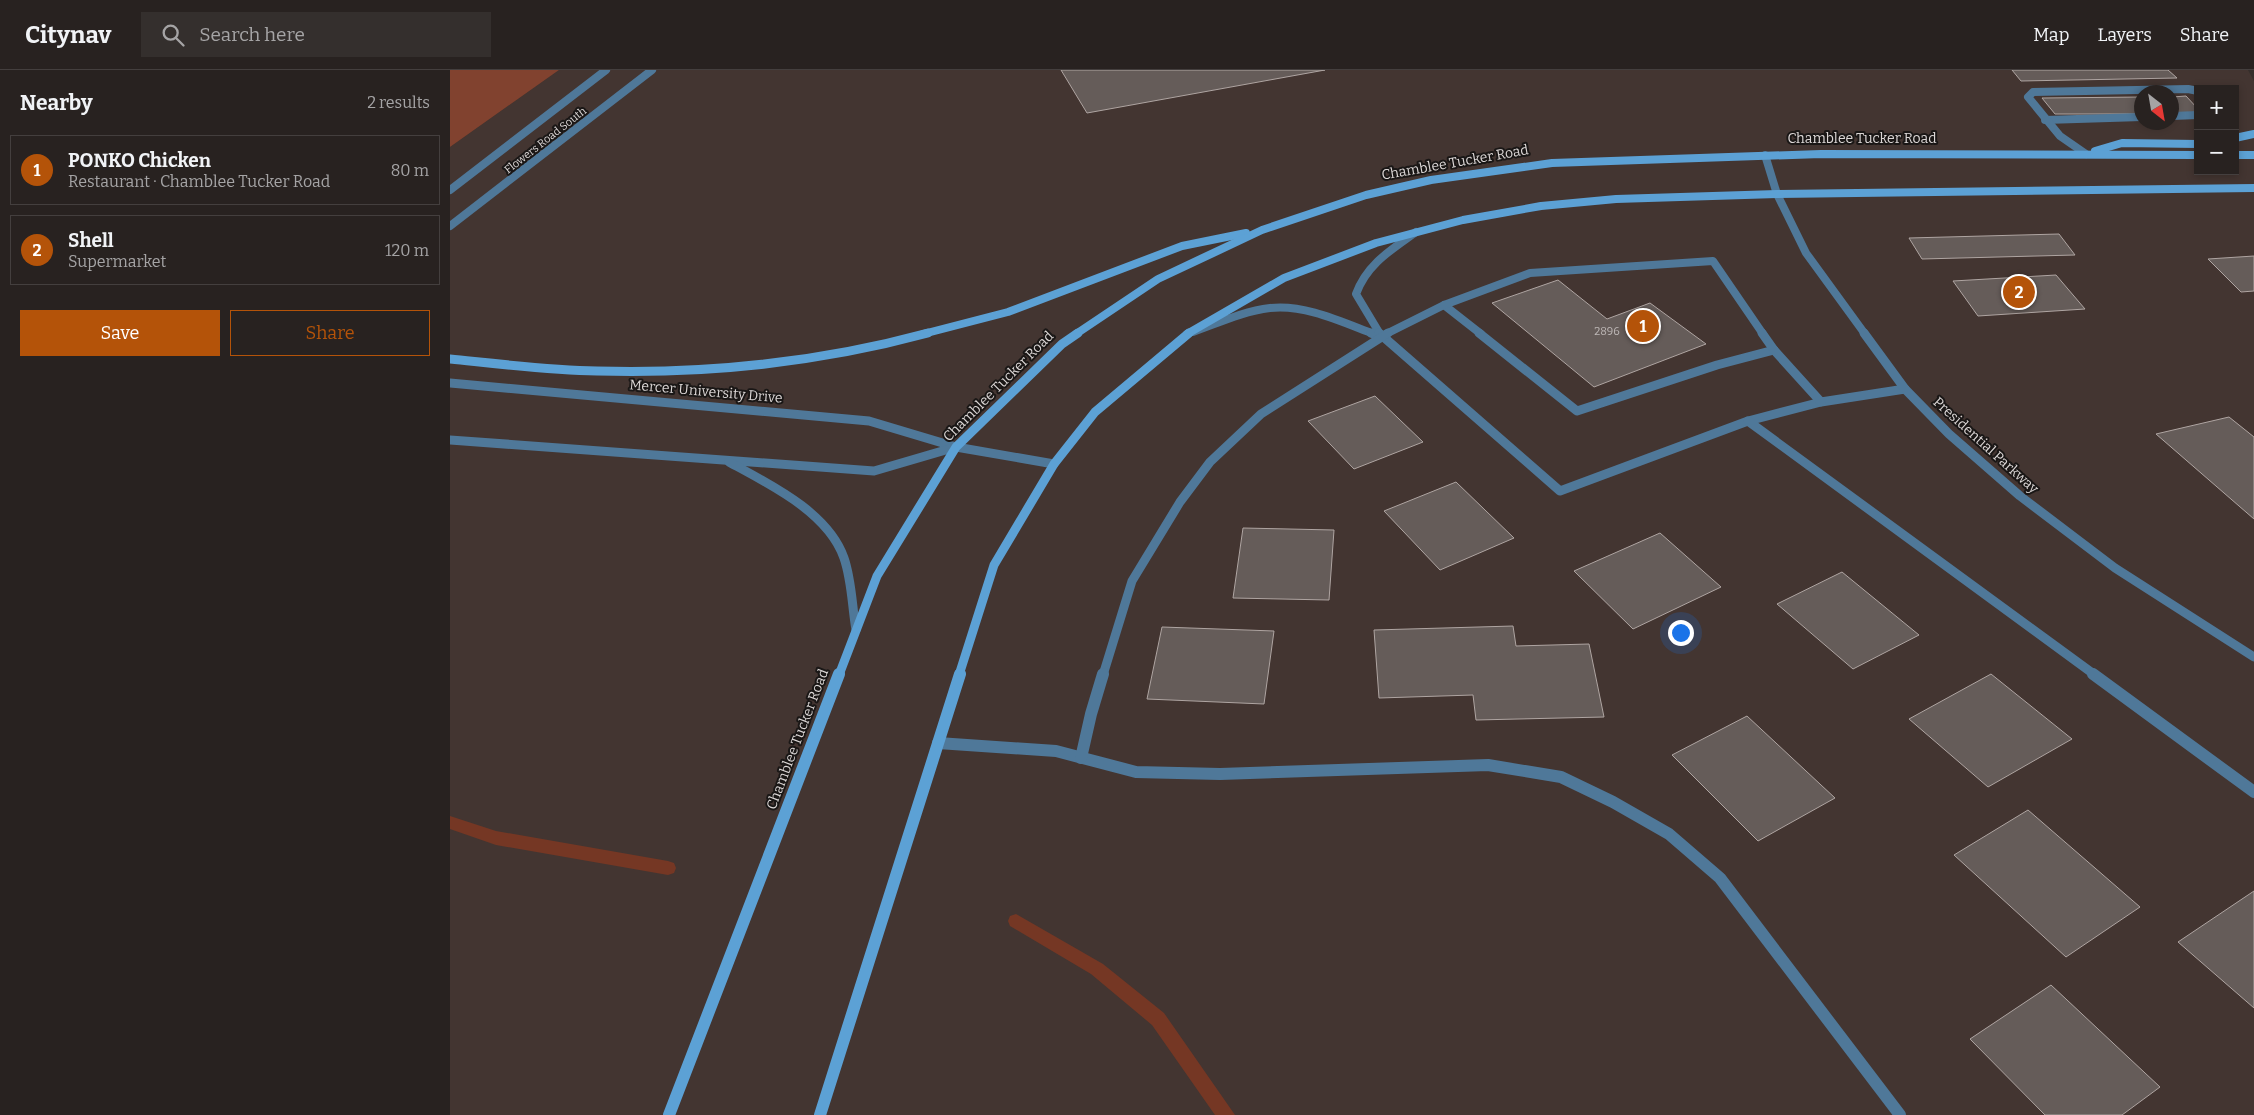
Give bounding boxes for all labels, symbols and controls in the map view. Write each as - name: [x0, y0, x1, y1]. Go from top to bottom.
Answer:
- search box: [141, 12, 491, 57]
- text: Citynav: [25, 21, 111, 49]
- icon: search: [159, 21, 187, 49]
- text: Search here: [199, 23, 305, 46]
- text: Map: [2033, 24, 2069, 46]
- text: Layers: [2097, 24, 2152, 46]
- text: Share: [2180, 24, 2229, 46]
- north arrow: [2134, 85, 2179, 130]
- map controls: [2194, 85, 2239, 175]
- button: +: [2194, 85, 2239, 130]
- text: Nearby: [20, 90, 93, 116]
- text: 2 results: [367, 93, 430, 112]
- street label: Flowers Road South: [502, 104, 589, 176]
- street label: Chamblee Tucker Road: [1787, 130, 1937, 147]
- button: −: [2194, 130, 2239, 175]
- street label: Chamblee Tucker Road: [1380, 141, 1530, 184]
- text: PONKO Chicken: [68, 149, 211, 172]
- text: 1: [34, 161, 40, 180]
- text: 80 m: [391, 161, 429, 180]
- text: Restaurant · Chamblee Tucker Road: [68, 172, 330, 191]
- text: Shell: [68, 229, 114, 252]
- text: 2: [32, 241, 42, 260]
- text: 120 m: [385, 241, 429, 260]
- text: Supermarket: [68, 252, 166, 271]
- pin: 2: [2003, 273, 2035, 311]
- pin: 1: [1627, 307, 1659, 345]
- button: Save: [20, 310, 220, 356]
- button: Share: [230, 310, 430, 356]
- house number: 2896: [1594, 325, 1620, 338]
- street label: Chamblee Tucker Road: [940, 328, 1057, 445]
- street label: Mercer University Drive: [629, 376, 783, 407]
- street label: Presidential Parkway: [1929, 394, 2042, 498]
- your location: [1668, 620, 1694, 646]
- street label: Chamblee Tucker Road: [763, 667, 832, 812]

